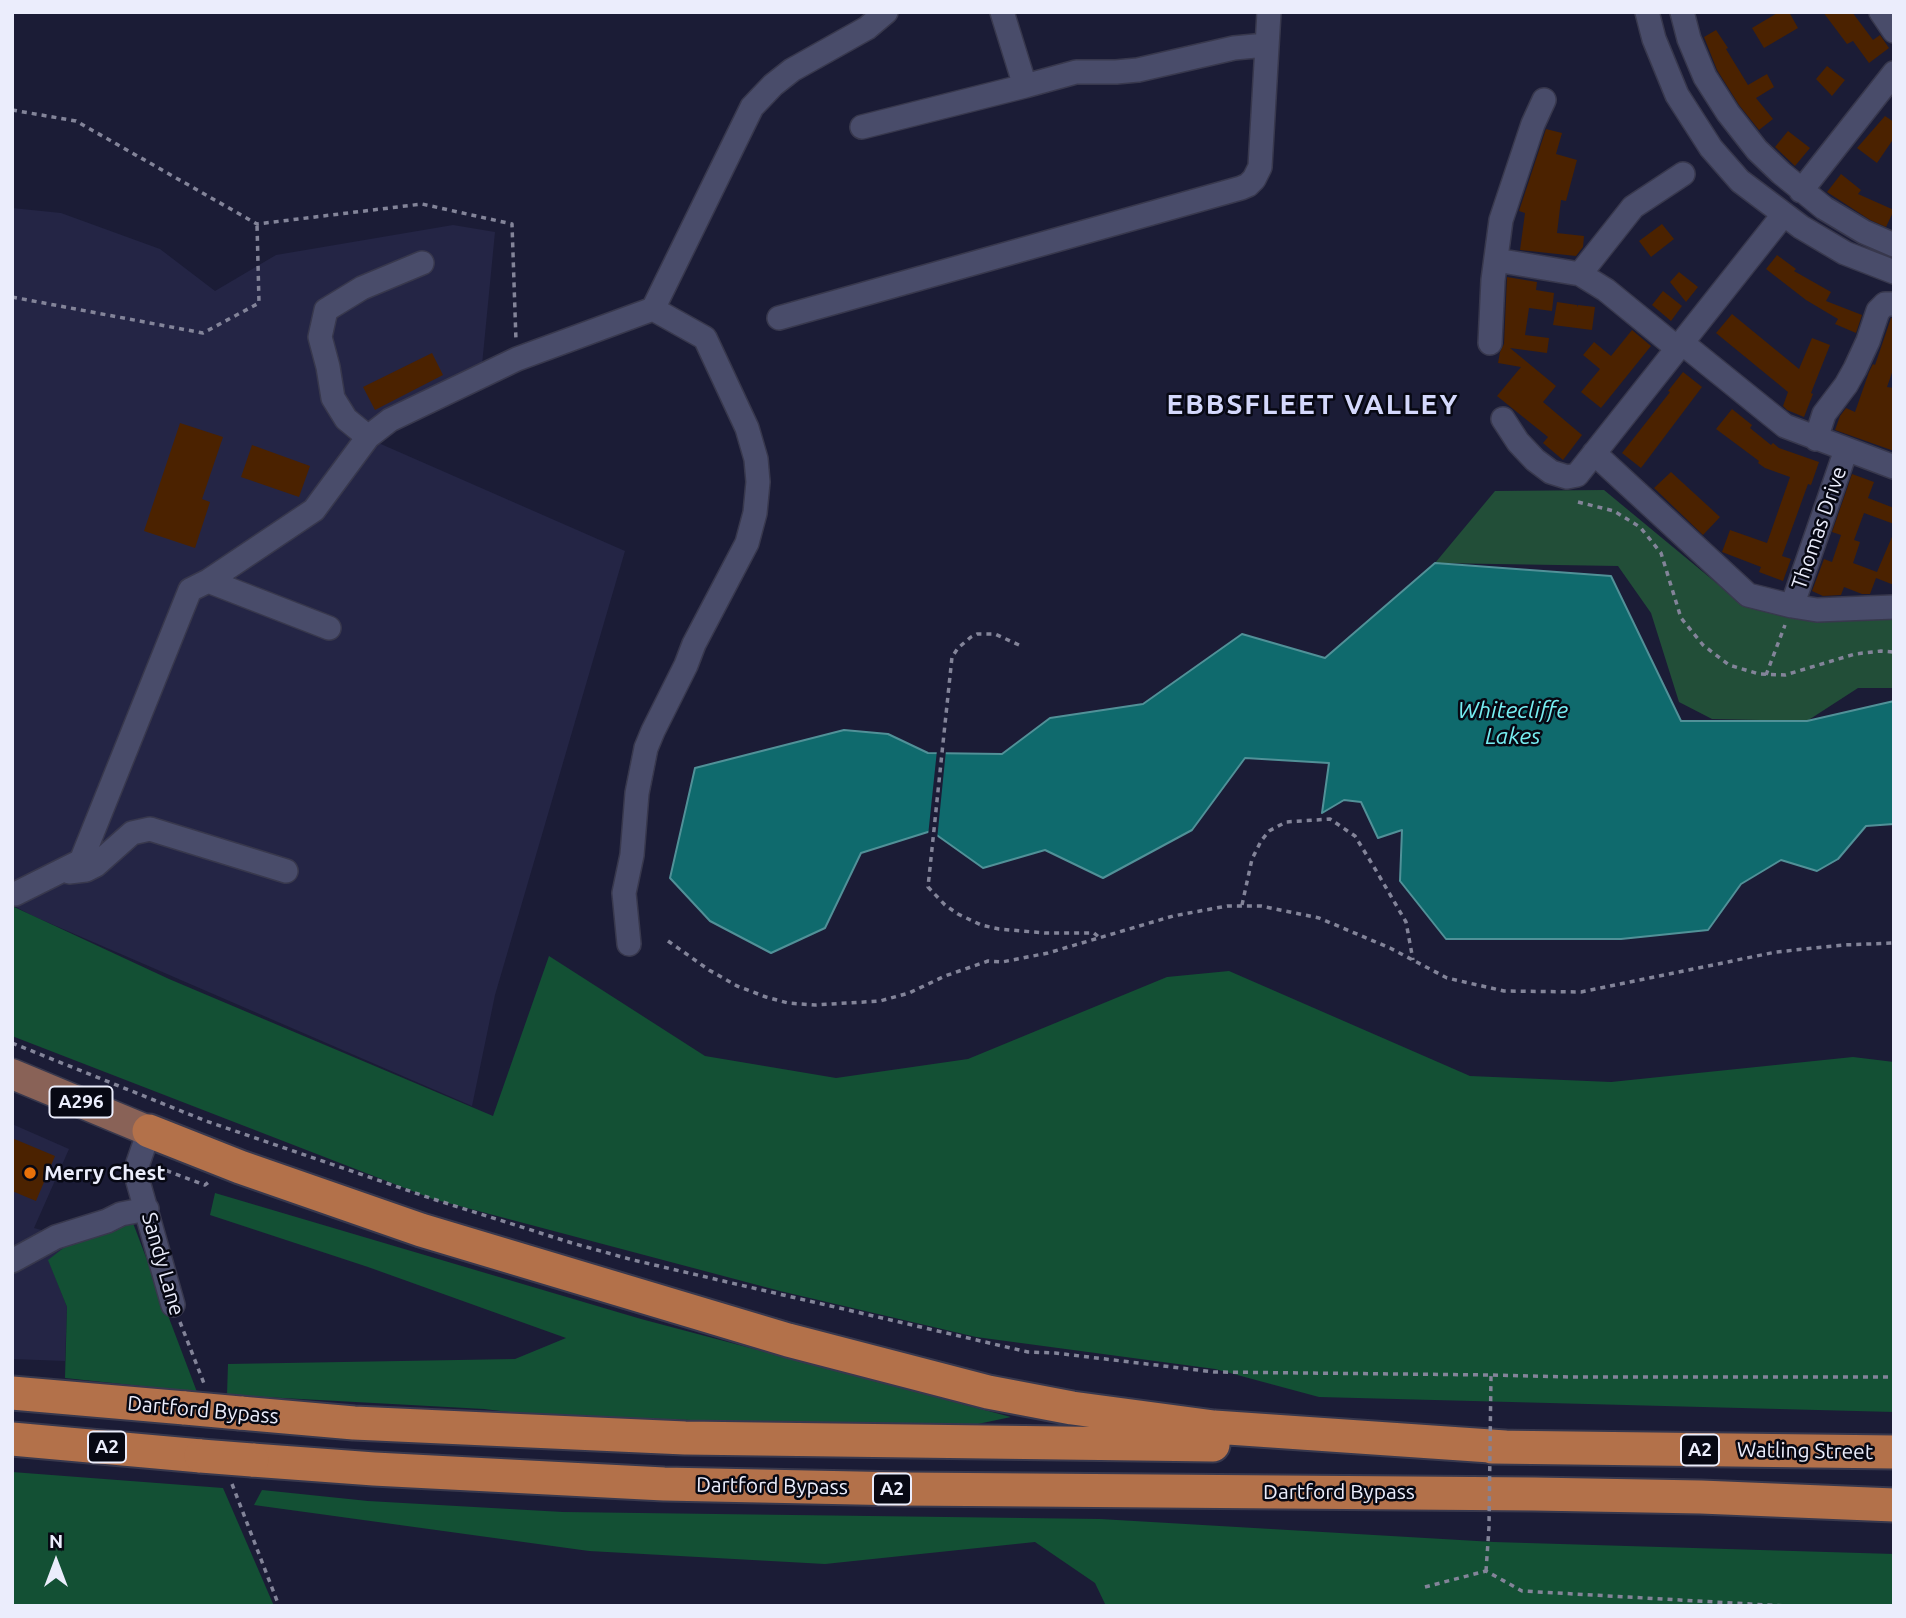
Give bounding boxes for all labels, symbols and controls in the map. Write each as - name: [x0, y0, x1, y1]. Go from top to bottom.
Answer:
- district label: EBBSFLEET VALLEY: [1169, 388, 1457, 422]
- street label: Thomas Drive: [1786, 463, 1852, 593]
- water label: Whitecliffe Lakes: [1458, 696, 1568, 750]
- road number: A296: [50, 1086, 112, 1118]
- place label: Merry Chest: [44, 1160, 166, 1186]
- marker: Merry Chest: [22, 1165, 38, 1181]
- street label: Sandy Lane: [136, 1210, 190, 1318]
- street label: Dartford Bypass: [126, 1391, 280, 1429]
- road number: A2: [88, 1432, 126, 1462]
- road number: A2: [1681, 1434, 1719, 1466]
- street label: Watling Street: [1737, 1437, 1873, 1465]
- street label: Dartford Bypass: [696, 1472, 848, 1500]
- road number: A2: [873, 1474, 911, 1504]
- street label: Dartford Bypass: [1263, 1479, 1415, 1505]
- north arrow: [21, 1527, 91, 1597]
- text: N: [49, 1530, 63, 1552]

